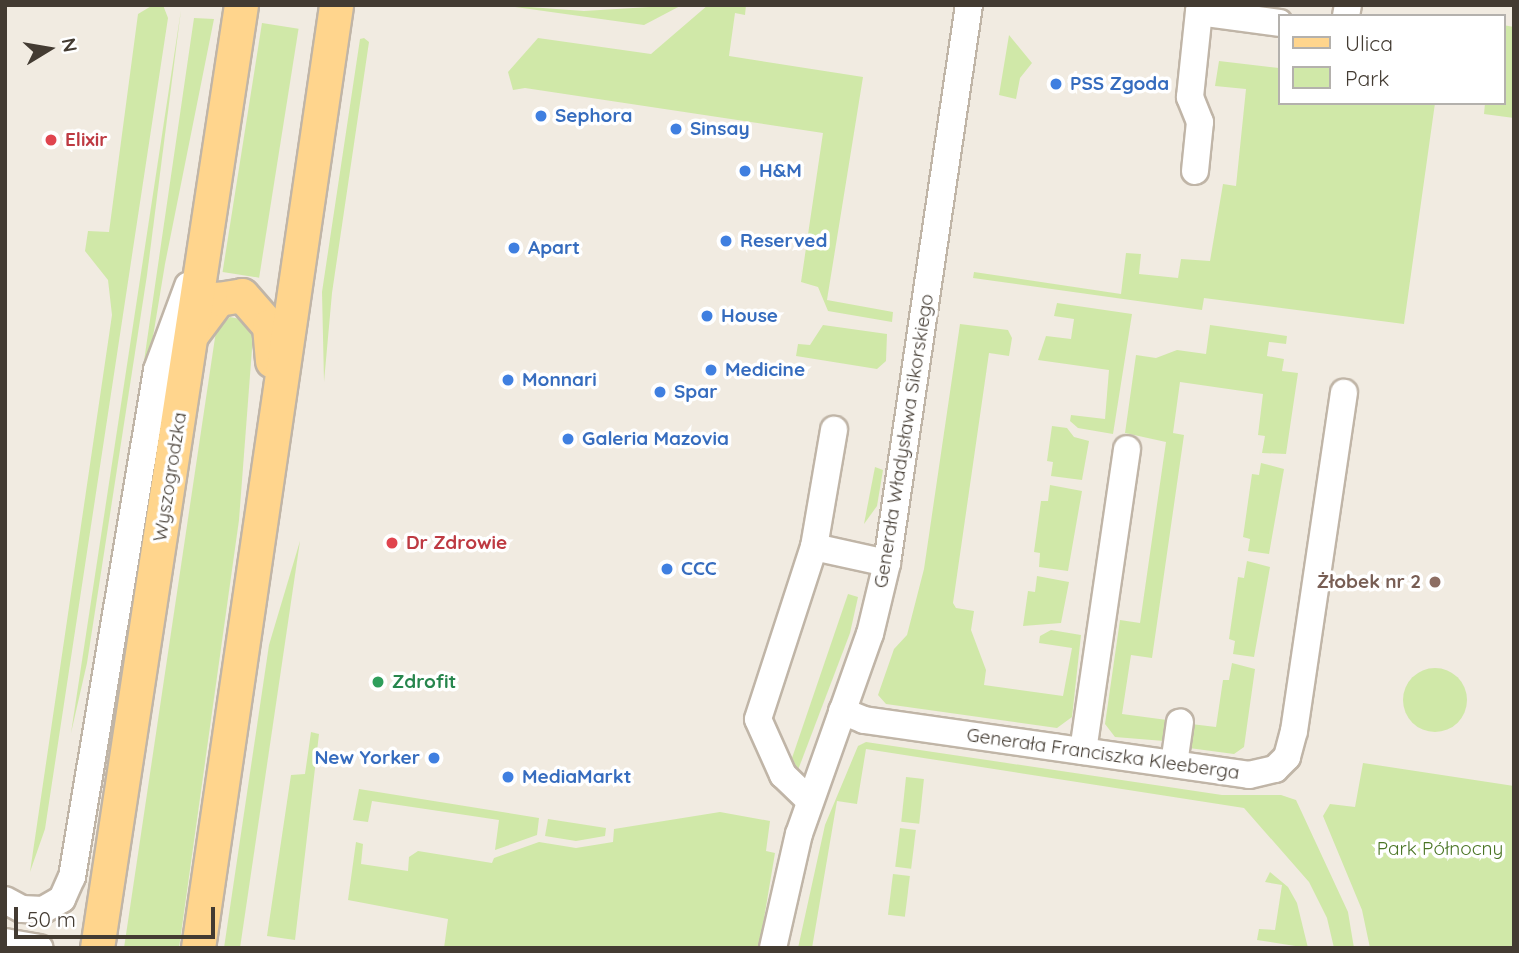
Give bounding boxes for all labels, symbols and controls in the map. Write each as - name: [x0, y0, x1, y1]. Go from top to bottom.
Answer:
- north arrow: [14, 14, 84, 84]
- legend: [1278, 14, 1505, 105]
- text: Ulica: [1345, 30, 1393, 56]
- text: N: [57, 36, 83, 54]
- text: Park: [1345, 65, 1389, 91]
- place label: PSS Zgoda: [1070, 73, 1169, 95]
- marker: PSS Zgoda: [1048, 76, 1064, 92]
- place label: Sephora: [555, 105, 632, 127]
- marker: Sephora: [533, 108, 549, 124]
- place label: Sinsay: [690, 118, 750, 140]
- marker: Sinsay: [668, 121, 684, 137]
- place label: Elixir: [65, 129, 107, 151]
- marker: Elixir: [43, 132, 59, 148]
- place label: H&M: [759, 160, 802, 182]
- marker: H&M: [737, 163, 753, 179]
- place label: Reserved: [740, 230, 827, 252]
- marker: Reserved: [718, 233, 734, 249]
- place label: Apart: [528, 237, 580, 259]
- marker: Apart: [506, 240, 522, 256]
- street label: Generała Władysława Sikorskiego: [869, 292, 939, 590]
- place label: House: [721, 305, 778, 327]
- marker: House: [699, 308, 715, 324]
- place label: Medicine: [725, 359, 805, 381]
- marker: Medicine: [703, 362, 719, 378]
- place label: Monnari: [522, 369, 597, 391]
- marker: Monnari: [500, 372, 516, 388]
- place label: Spar: [674, 381, 717, 403]
- marker: Spar: [652, 384, 668, 400]
- street label: Wyszogrodzka: [149, 411, 191, 543]
- place label: Galeria Mazovia: [582, 428, 729, 450]
- marker: Galeria Mazovia: [560, 431, 576, 447]
- place label: Dr Zdrowie: [406, 532, 507, 554]
- marker: Dr Zdrowie: [384, 535, 400, 551]
- place label: CCC: [681, 558, 717, 580]
- marker: CCC: [659, 561, 675, 577]
- place label: Żłobek nr 2: [1317, 571, 1421, 593]
- marker: Żłobek nr 2: [1427, 574, 1443, 590]
- place label: Zdrofit: [392, 671, 456, 693]
- marker: Zdrofit: [370, 674, 386, 690]
- street label: Generała Franciszka Kleeberga: [965, 724, 1241, 784]
- place label: New Yorker: [314, 747, 420, 769]
- marker: New Yorker: [426, 750, 442, 766]
- place label: MediaMarkt: [522, 766, 631, 788]
- marker: MediaMarkt: [500, 769, 516, 785]
- park label: Park Północny: [1377, 838, 1503, 860]
- scale bar: [18, 894, 219, 938]
- text: 50 m: [27, 906, 76, 932]

